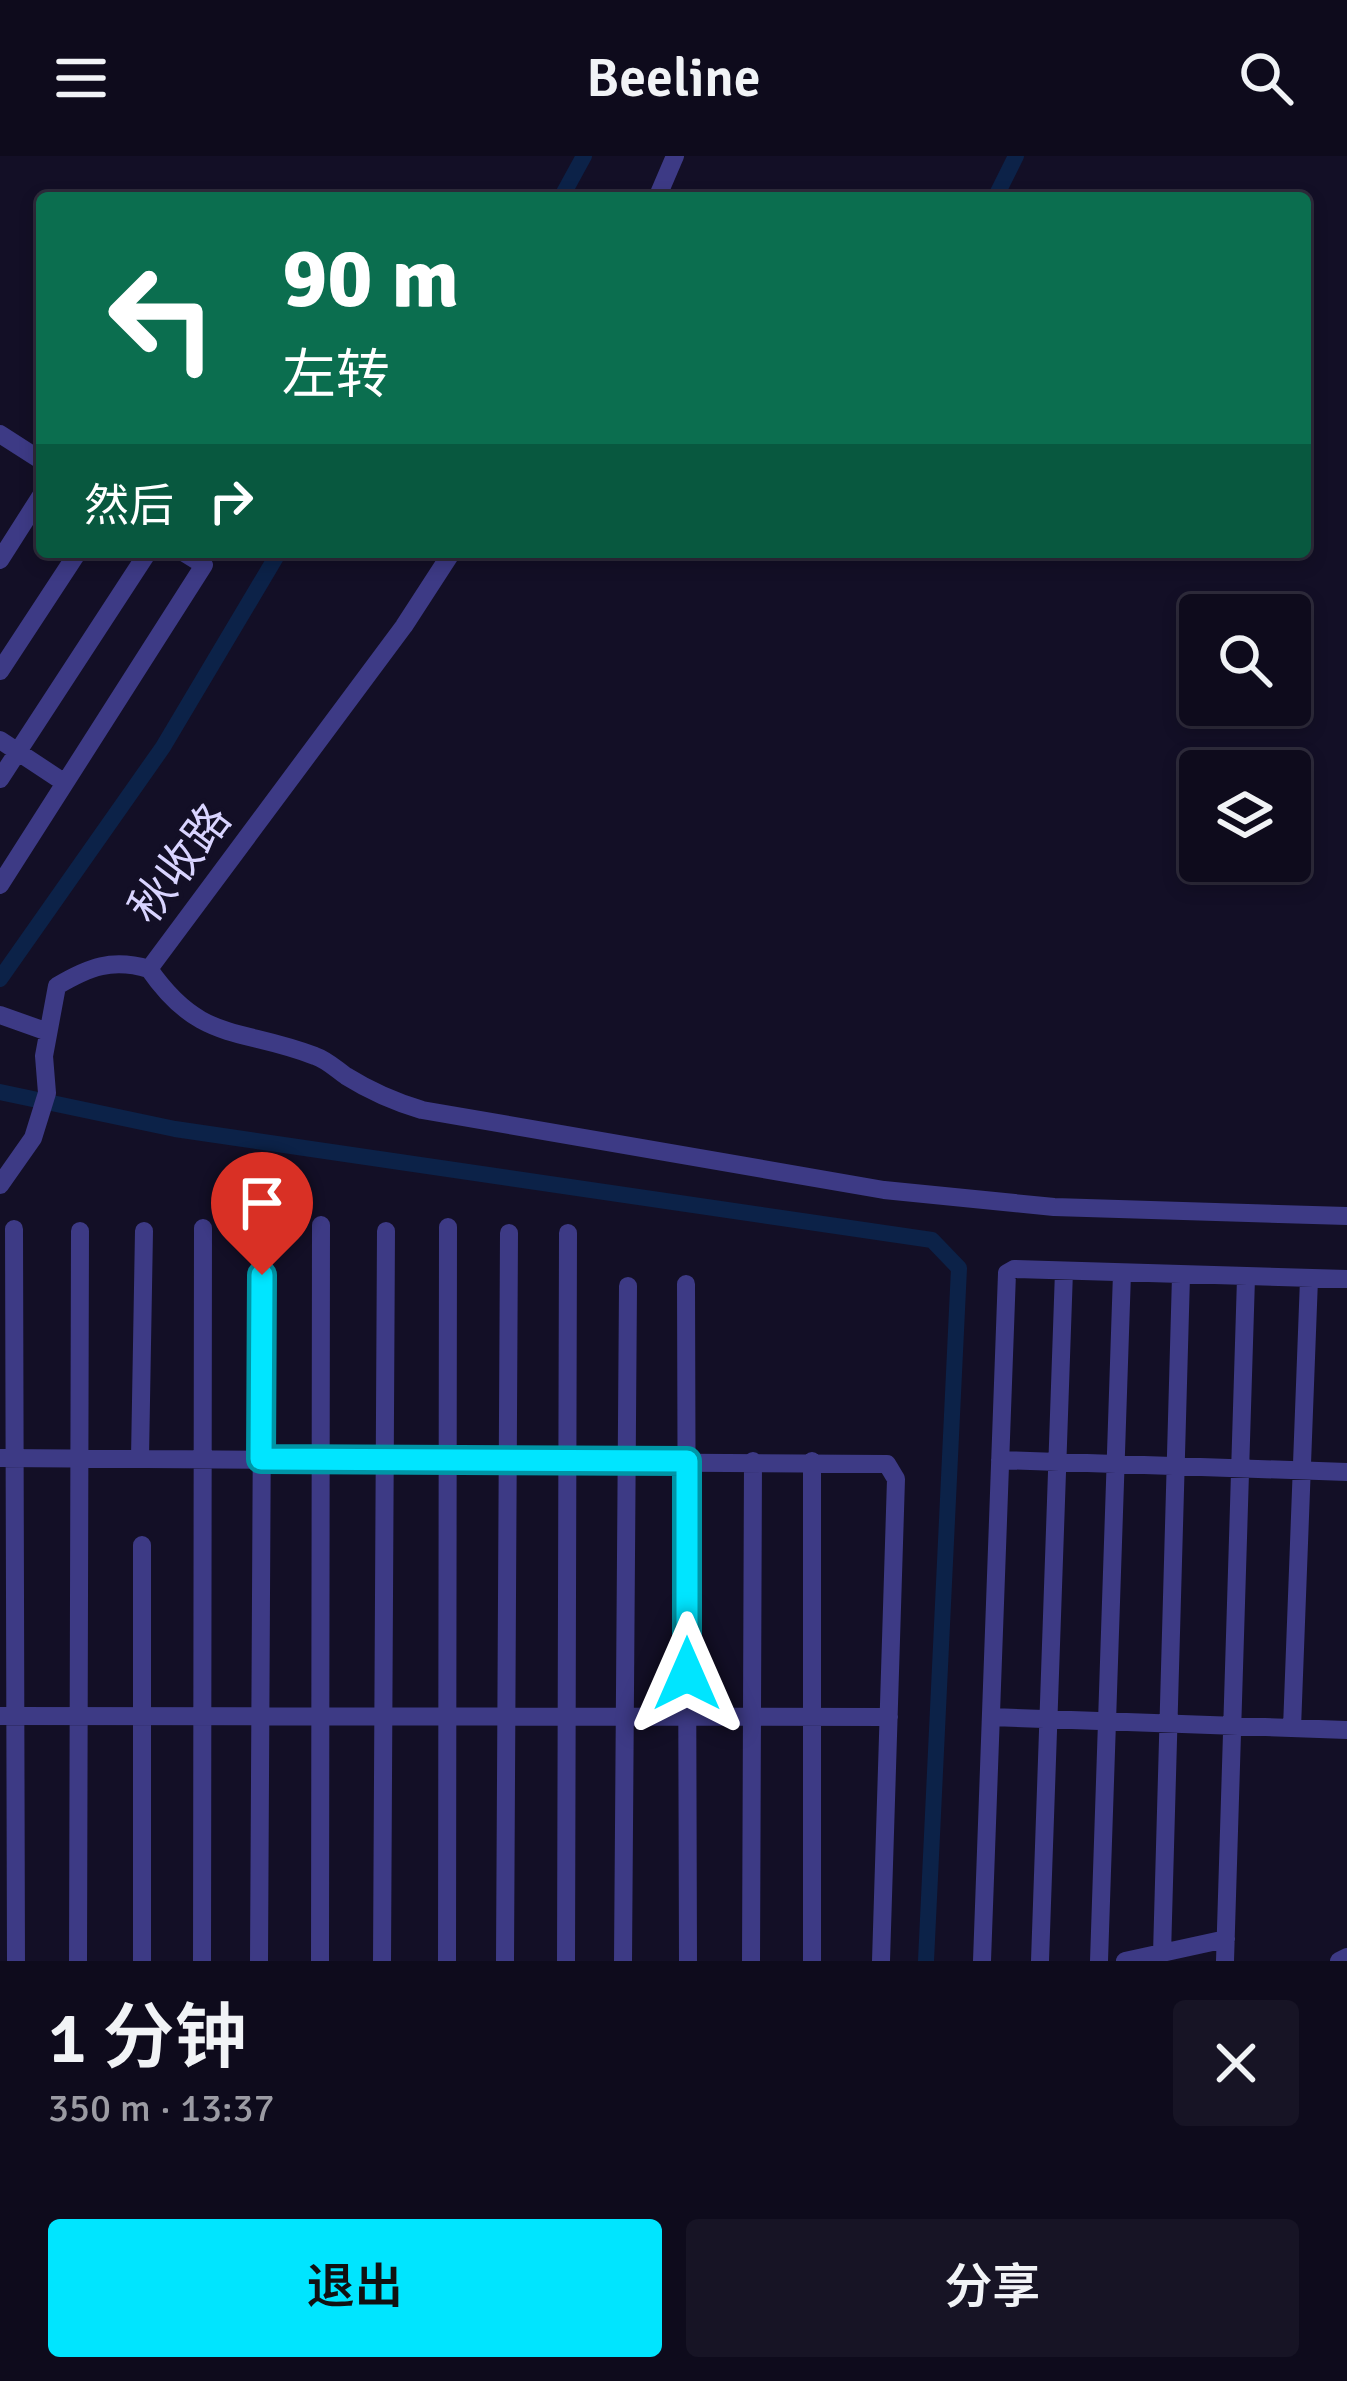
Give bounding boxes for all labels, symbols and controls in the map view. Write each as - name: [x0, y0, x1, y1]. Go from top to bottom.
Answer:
- icon: menu: [48, 45, 114, 111]
- text: Beeline: [586, 45, 761, 112]
- icon: search: [1233, 45, 1299, 111]
- text: 90 m: [282, 227, 459, 331]
- icon: left: [84, 240, 240, 396]
- text: 左转: [282, 342, 390, 409]
- icon: right: [198, 468, 264, 534]
- text: 然后: [84, 479, 174, 534]
- map controls: [1179, 594, 1311, 882]
- button: search: [1179, 594, 1311, 726]
- button: layers: [1179, 750, 1311, 882]
- street label: 秋收路: [118, 793, 243, 934]
- pin: [211, 1152, 313, 1275]
- icon: arrive: [229, 1170, 295, 1236]
- position arrow: [624, 1611, 750, 1737]
- text: 1 分钟: [48, 1994, 247, 2083]
- button: close: [1173, 2000, 1299, 2126]
- text: 350 m · 13:37: [48, 2084, 275, 2132]
- button: 退出: [48, 2219, 662, 2357]
- button: 分享: [686, 2219, 1299, 2357]

